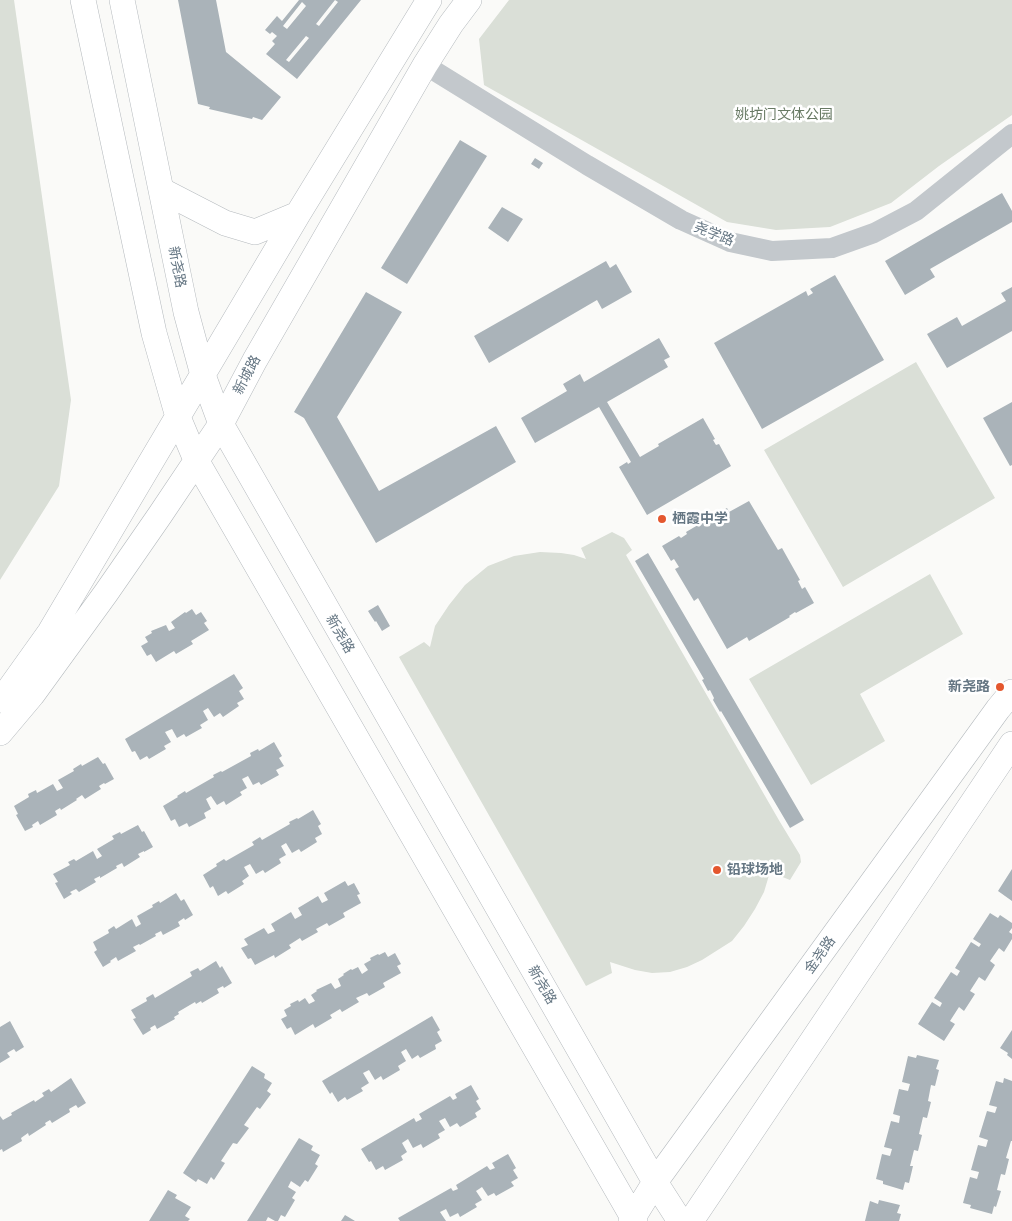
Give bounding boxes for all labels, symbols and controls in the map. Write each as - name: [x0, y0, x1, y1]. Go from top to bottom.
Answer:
- park label: 姚坊门文体公园: [735, 107, 833, 123]
- street label: 尧学路: [691, 218, 737, 250]
- street label: 新尧路: [165, 245, 189, 289]
- street label: 新城路: [230, 353, 264, 397]
- place label: 栖霞中学: [672, 511, 728, 527]
- marker: 栖霞中学: [656, 513, 668, 525]
- street label: 新尧路: [322, 612, 358, 656]
- place label: 新尧路: [948, 679, 990, 695]
- marker: 新尧路: [994, 681, 1006, 693]
- place label: 铅球场地: [727, 862, 783, 878]
- marker: 铅球场地: [711, 864, 723, 876]
- street label: 金尧路: [801, 933, 839, 977]
- street label: 新尧路: [524, 963, 560, 1007]

